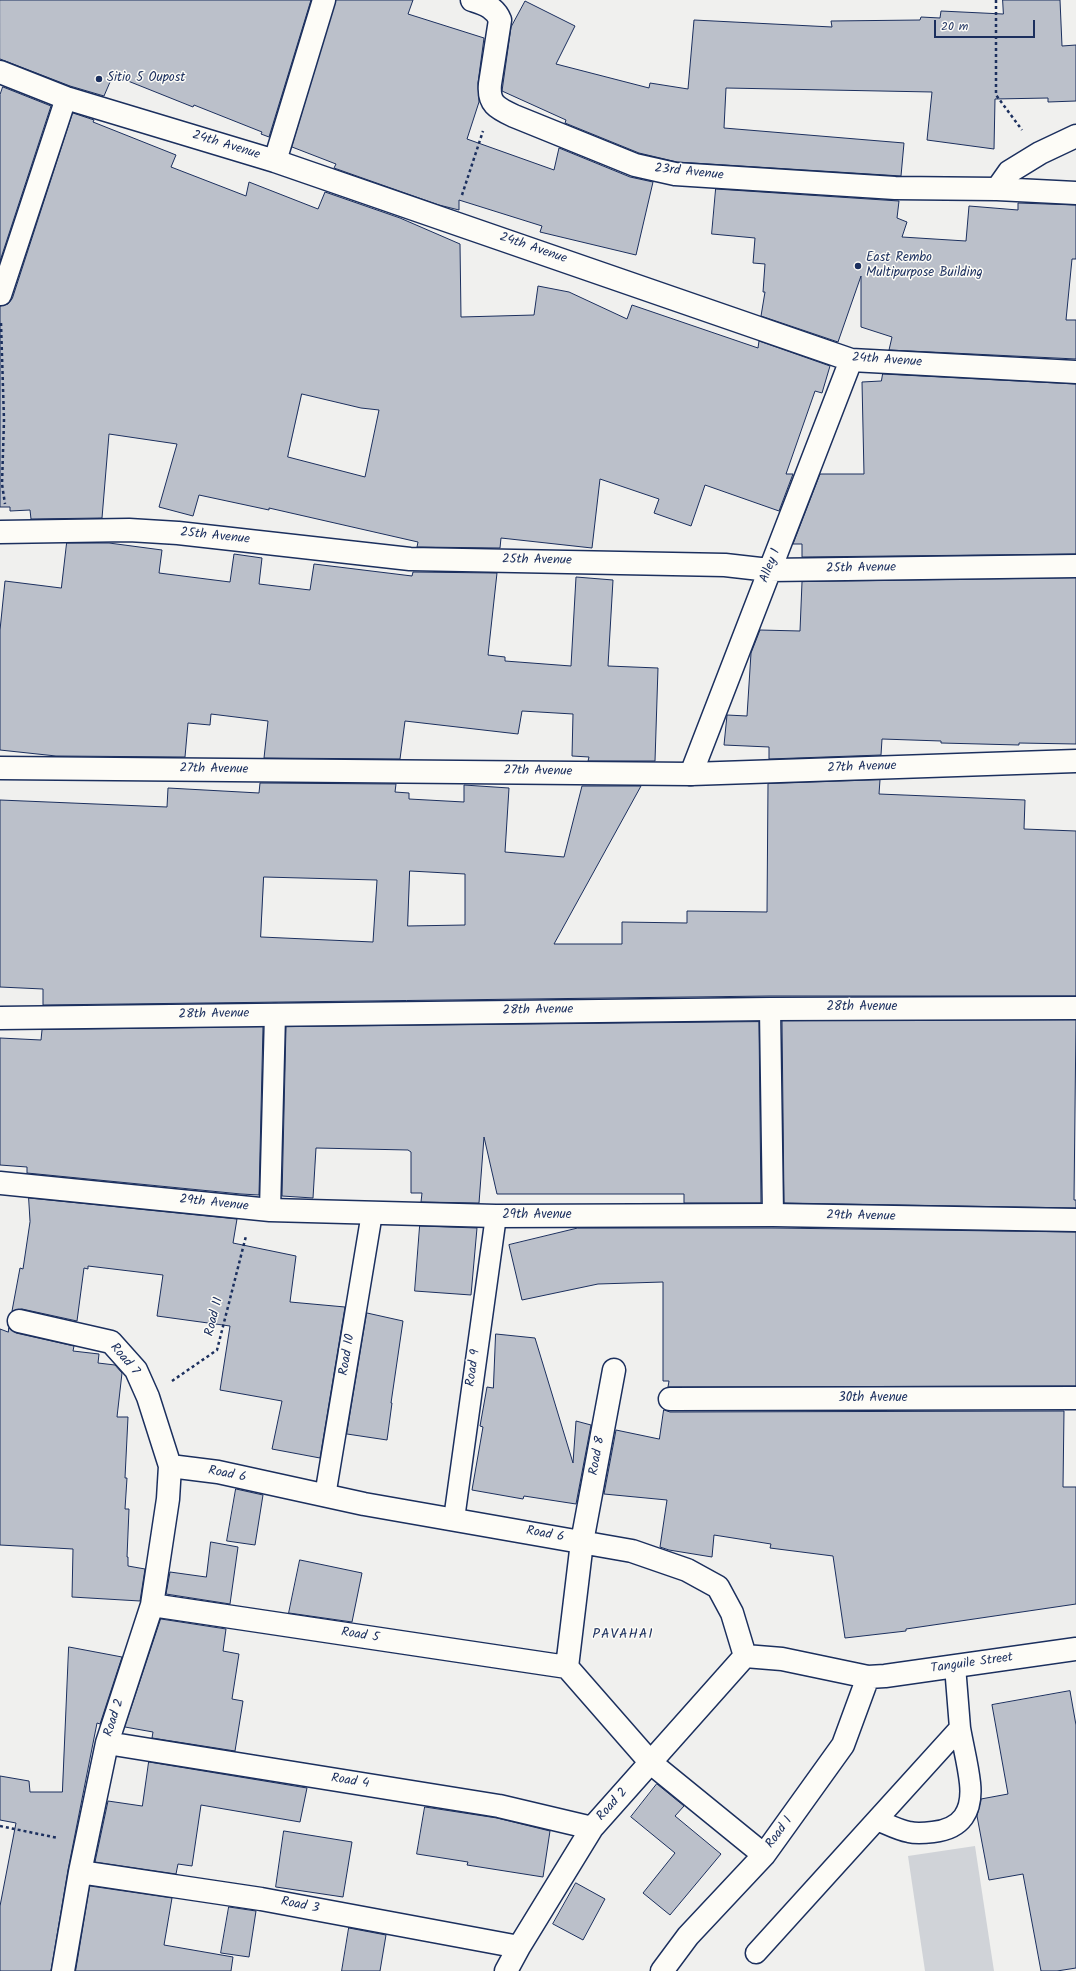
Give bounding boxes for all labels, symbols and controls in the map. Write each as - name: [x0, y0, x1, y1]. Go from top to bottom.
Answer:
- scale bar: [936, 12, 1037, 38]
- text: 20 m: [941, 17, 968, 36]
- place label: Sitio 5 Oupost: [107, 71, 185, 87]
- marker: Sitio 5 Oupost: [94, 74, 104, 84]
- street label: 24th Avenue: [190, 128, 262, 164]
- street label: 23rd Avenue: [654, 162, 724, 184]
- street label: 24th Avenue: [497, 230, 569, 268]
- place label: East Rembo Multipurpose Building: [866, 251, 983, 282]
- marker: East Rembo Multipurpose Building: [853, 261, 863, 271]
- street label: 24th Avenue: [851, 351, 923, 371]
- street label: 25th Avenue: [179, 526, 251, 548]
- street label: Alley 1: [757, 547, 785, 585]
- street label: 25th Avenue: [502, 553, 572, 569]
- street label: 25th Avenue: [826, 561, 896, 577]
- street label: 27th Avenue: [827, 759, 897, 777]
- street label: 27th Avenue: [179, 762, 249, 778]
- street label: 27th Avenue: [503, 764, 573, 780]
- street label: 28th Avenue: [827, 1000, 897, 1016]
- street label: 28th Avenue: [502, 1003, 574, 1019]
- street label: 28th Avenue: [178, 1007, 250, 1023]
- street label: 29th Avenue: [179, 1193, 249, 1215]
- street label: 29th Avenue: [502, 1208, 572, 1224]
- street label: 29th Avenue: [826, 1209, 896, 1225]
- street label: Road 11: [203, 1296, 227, 1338]
- street label: Road 10: [337, 1333, 359, 1377]
- street label: Road 7: [106, 1341, 142, 1379]
- street label: Road 9: [464, 1348, 484, 1388]
- street label: 30th Avenue: [838, 1391, 908, 1407]
- street label: Road 8: [587, 1435, 609, 1477]
- street label: Road 6: [207, 1464, 247, 1486]
- street label: Road 6: [525, 1524, 565, 1546]
- street label: Road 5: [340, 1625, 380, 1647]
- district label: PAVAHAI: [592, 1628, 654, 1644]
- street label: Tanguile Street: [930, 1651, 1014, 1677]
- street label: Road 2: [102, 1697, 128, 1739]
- street label: Road 4: [330, 1771, 370, 1793]
- street label: Road 2: [594, 1785, 632, 1825]
- street label: Road 1: [763, 1814, 797, 1852]
- street label: Road 3: [280, 1895, 320, 1917]

